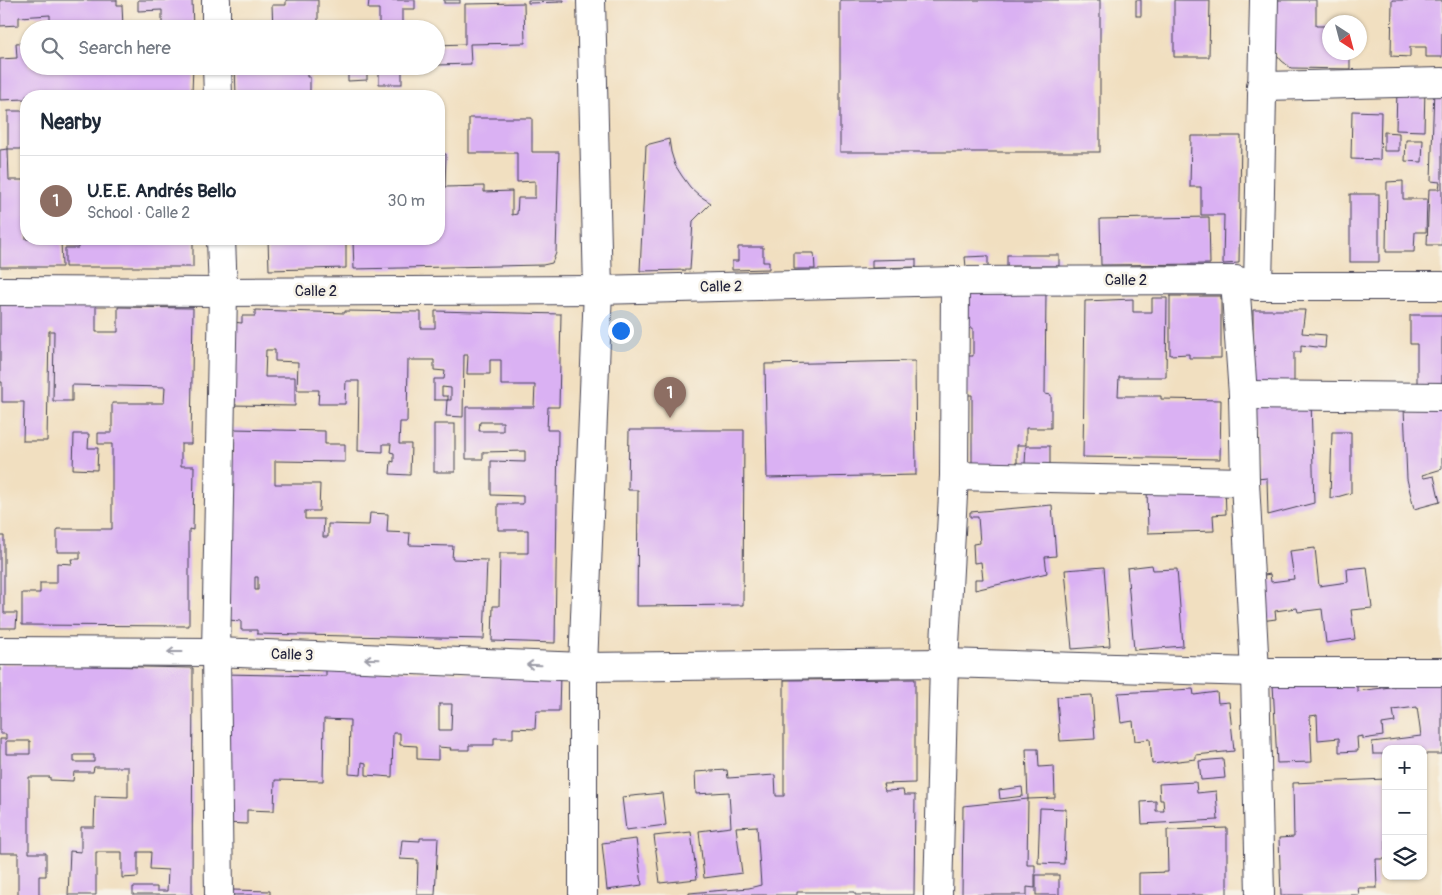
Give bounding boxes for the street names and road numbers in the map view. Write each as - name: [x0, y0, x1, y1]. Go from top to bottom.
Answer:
- street label: Calle 2: [1105, 271, 1147, 290]
- street label: Calle 2: [700, 277, 742, 297]
- street label: Calle 2: [295, 282, 337, 301]
- street label: Calle 3: [270, 645, 314, 665]

